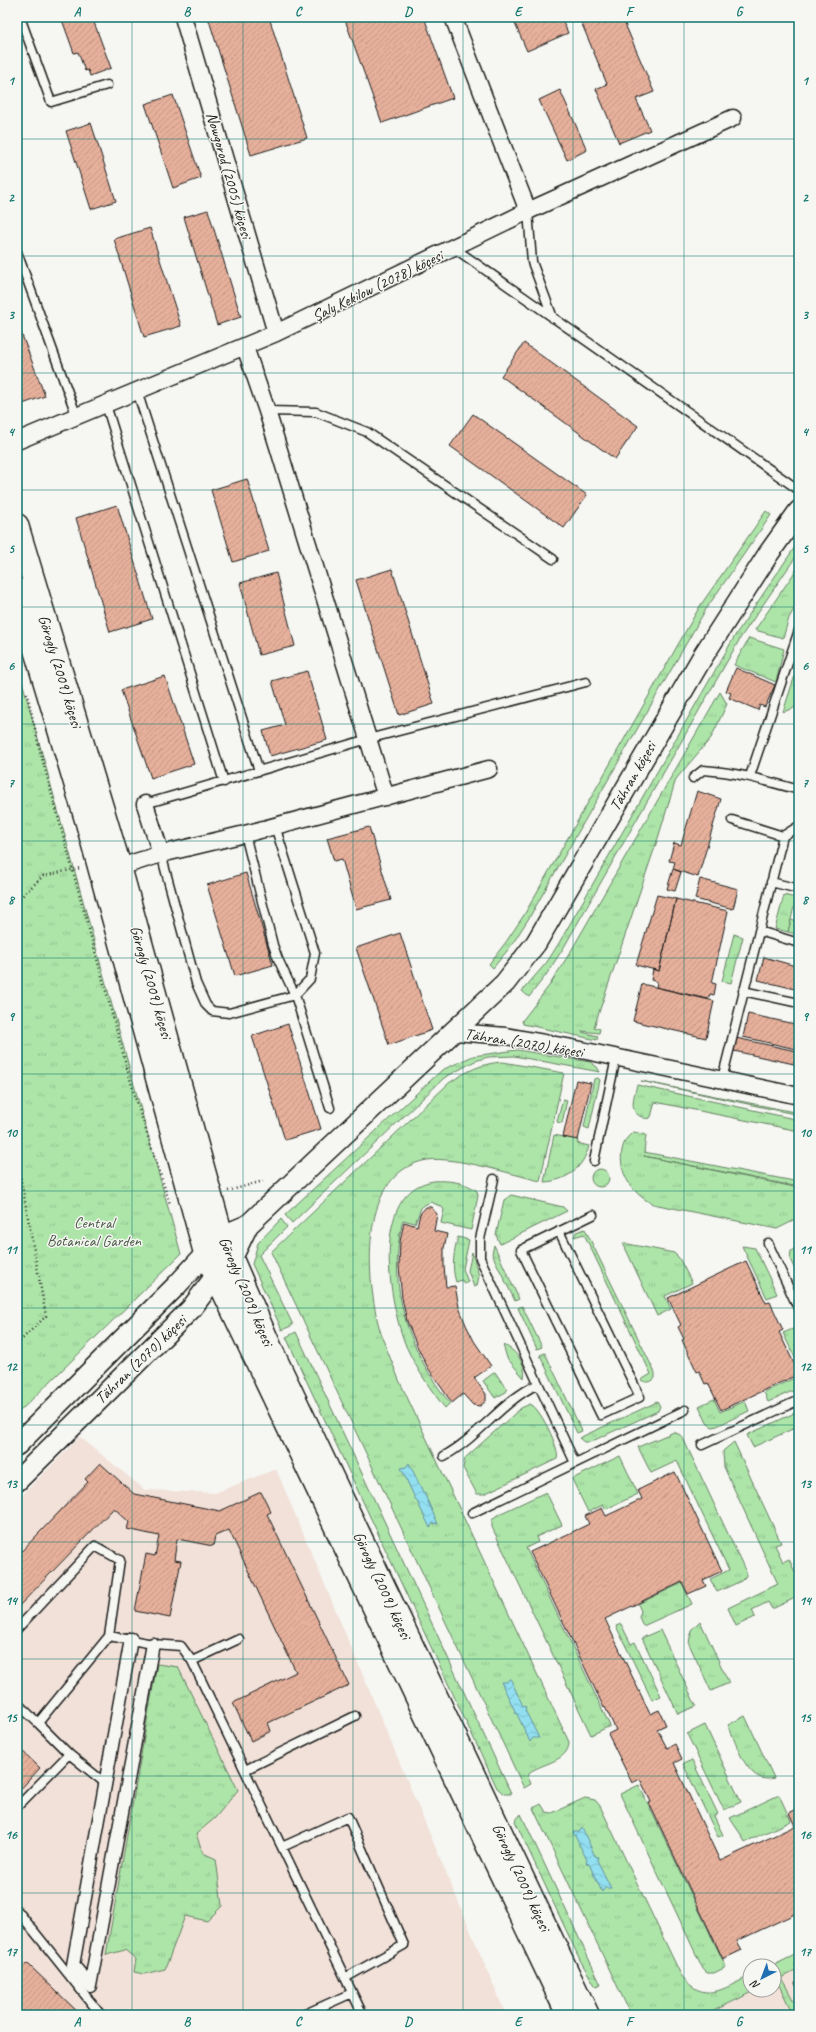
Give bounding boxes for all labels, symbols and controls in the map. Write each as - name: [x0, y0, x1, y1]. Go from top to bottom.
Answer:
- text: A: [74, 4, 82, 20]
- text: B: [184, 4, 192, 20]
- text: C: [295, 4, 303, 20]
- text: D: [404, 4, 413, 20]
- text: E: [515, 4, 524, 20]
- text: F: [626, 4, 635, 20]
- text: G: [736, 4, 744, 20]
- text: 1: [8, 73, 16, 89]
- text: 1: [802, 73, 810, 89]
- street label: Nowgorod (2005) köçesi: [201, 110, 257, 243]
- text: 2: [8, 190, 15, 206]
- text: 2: [802, 190, 809, 206]
- street label: Şaly Kekilow (2078) köçesi: [309, 245, 448, 326]
- text: 3: [8, 307, 15, 323]
- text: 3: [802, 307, 809, 323]
- text: 4: [8, 424, 16, 440]
- text: 4: [802, 424, 810, 440]
- text: 5: [8, 541, 15, 557]
- text: 5: [802, 541, 809, 557]
- street label: Görogly (2009) köçesi: [33, 613, 87, 732]
- text: 6: [8, 658, 15, 674]
- text: 6: [802, 658, 809, 674]
- street label: Tähran köçesi: [605, 737, 662, 815]
- text: 7: [8, 775, 15, 791]
- text: 7: [802, 775, 809, 791]
- text: 8: [8, 892, 16, 908]
- text: 8: [802, 892, 810, 908]
- street label: Görogly (2009) köçesi: [125, 923, 177, 1043]
- text: 9: [8, 1009, 15, 1025]
- text: 9: [802, 1009, 809, 1025]
- street label: Tähran (2070) köçesi: [463, 1024, 586, 1063]
- text: 10: [5, 1125, 18, 1141]
- text: 10: [799, 1125, 812, 1141]
- park label: Central Botanical Garden: [47, 1213, 142, 1251]
- street label: Görogly (2009) köçesi: [214, 1234, 279, 1351]
- text: 11: [5, 1242, 19, 1258]
- text: 11: [799, 1242, 813, 1258]
- street label: Tähran (2070) köçesi: [91, 1310, 192, 1408]
- text: 12: [5, 1359, 18, 1375]
- text: 12: [799, 1359, 812, 1375]
- text: 13: [5, 1476, 18, 1492]
- text: 13: [799, 1476, 812, 1492]
- street label: Görogly (2009) köçesi: [348, 1528, 417, 1644]
- text: 14: [5, 1593, 19, 1609]
- text: 14: [799, 1593, 813, 1609]
- text: 15: [5, 1710, 18, 1726]
- text: 15: [799, 1710, 812, 1726]
- street label: Görogly (2009) köçesi: [487, 1820, 556, 1936]
- text: 16: [5, 1827, 18, 1843]
- text: 16: [799, 1827, 812, 1843]
- text: 17: [5, 1944, 18, 1960]
- text: 17: [799, 1944, 812, 1960]
- north arrow: [742, 1958, 782, 1998]
- text: N: [746, 1976, 763, 1993]
- text: A: [74, 2014, 82, 2030]
- text: B: [184, 2014, 192, 2030]
- text: C: [295, 2014, 303, 2030]
- text: D: [404, 2014, 413, 2030]
- text: E: [515, 2014, 524, 2030]
- text: F: [626, 2014, 635, 2030]
- text: G: [736, 2014, 744, 2030]

